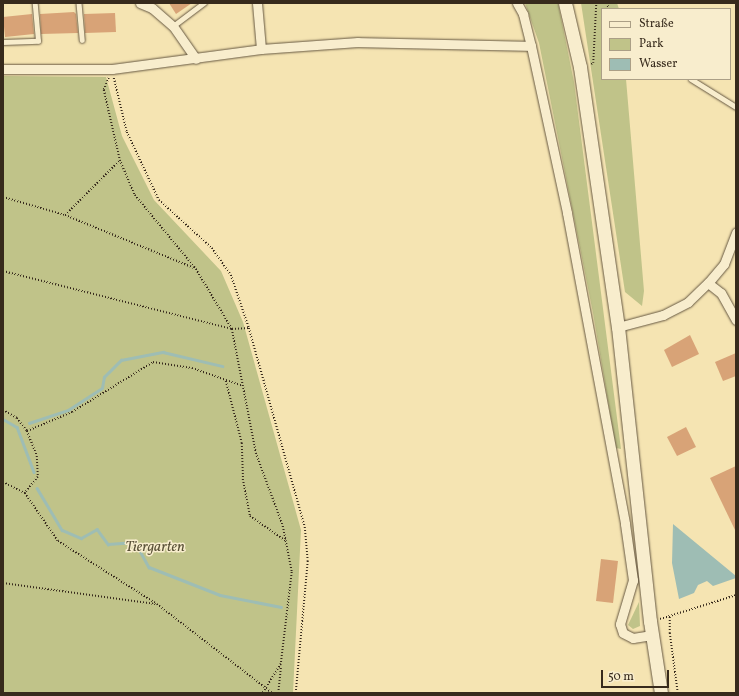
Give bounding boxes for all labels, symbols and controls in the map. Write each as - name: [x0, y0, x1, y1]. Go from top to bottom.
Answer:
- legend: [601, 8, 731, 80]
- text: Straße: [639, 16, 674, 32]
- text: Park: [639, 36, 664, 52]
- text: Wasser: [639, 56, 677, 72]
- park label: Tiergarten: [125, 539, 185, 557]
- scale bar: [603, 662, 671, 688]
- text: 50 m: [608, 669, 634, 685]

